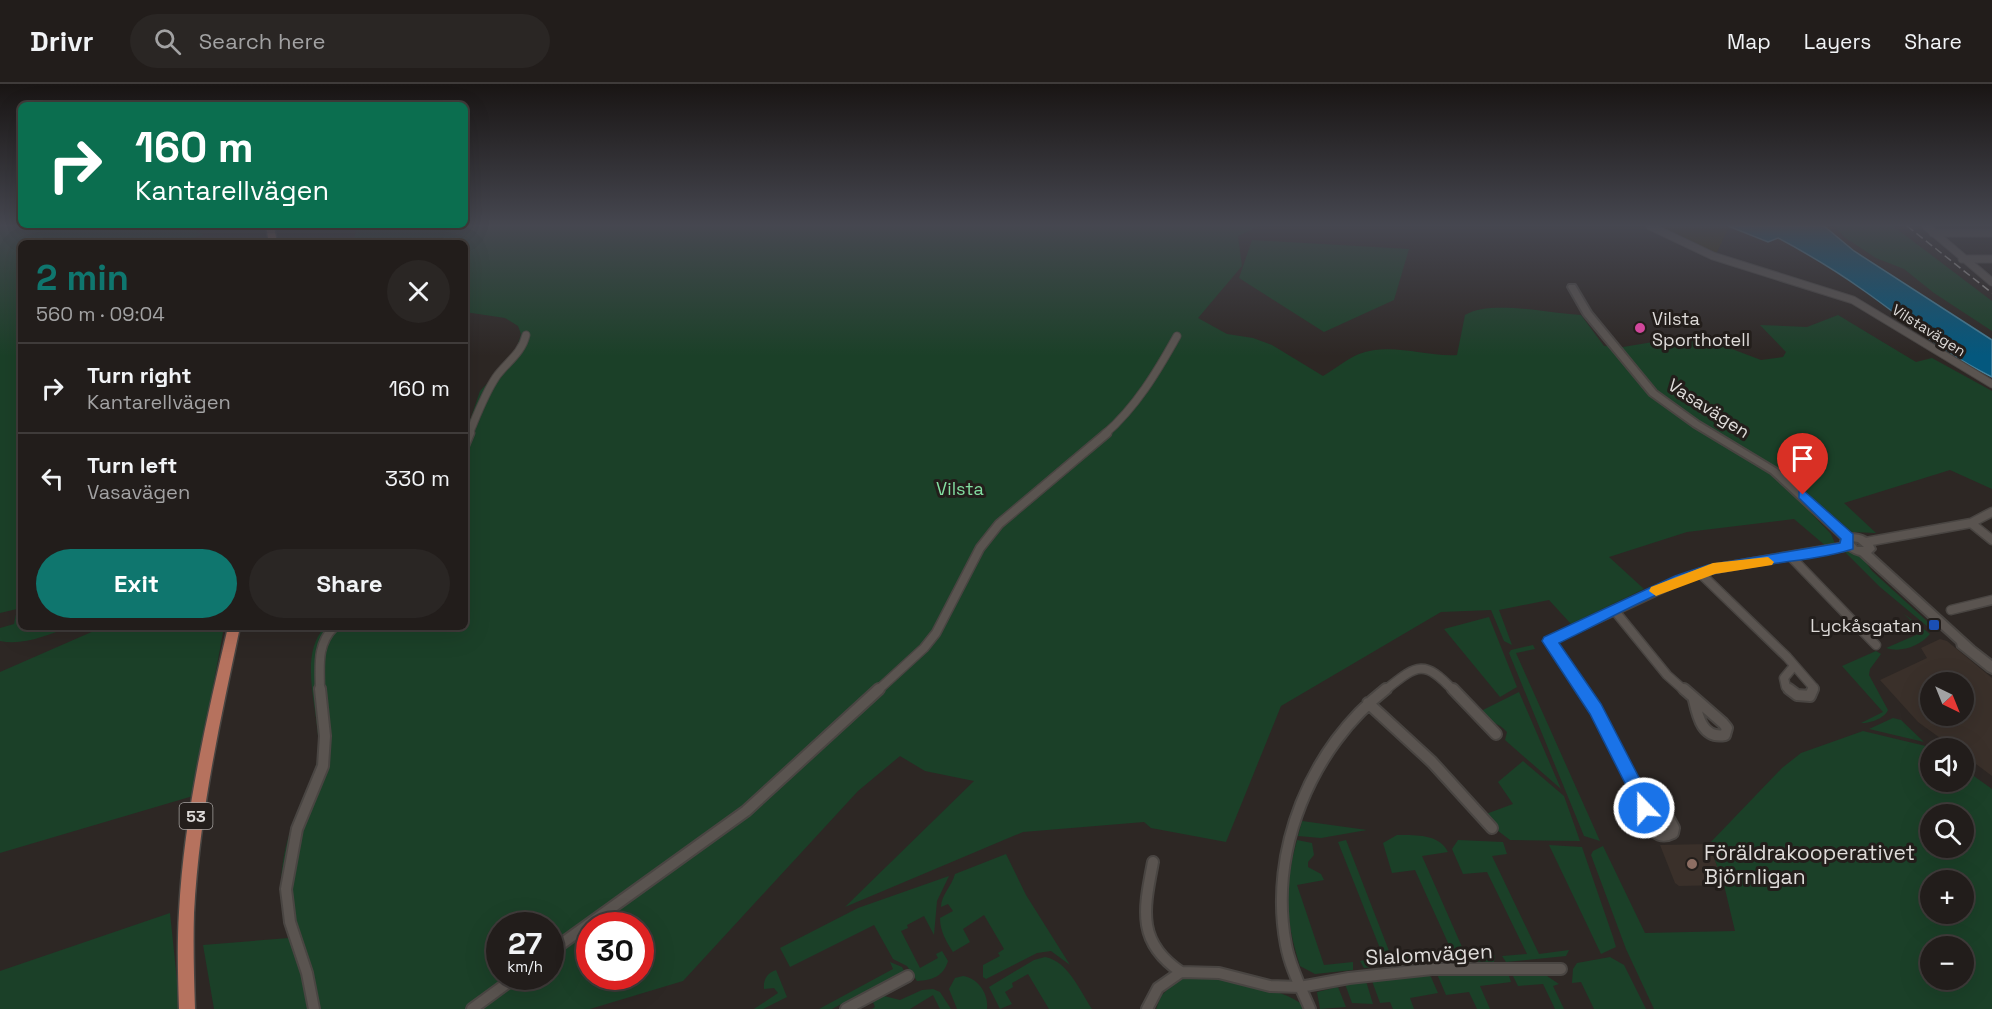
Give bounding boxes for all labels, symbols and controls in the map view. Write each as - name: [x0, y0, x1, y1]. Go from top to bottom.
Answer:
- search box: [130, 14, 550, 68]
- text: Drivr: [30, 23, 94, 59]
- icon: search: [151, 25, 184, 58]
- text: Search here: [199, 27, 325, 55]
- text: Map: [1727, 28, 1771, 55]
- text: Layers: [1804, 28, 1871, 55]
- text: Share: [1904, 28, 1962, 55]
- text: 160 m: [135, 121, 254, 174]
- icon: right: [36, 126, 114, 204]
- text: Kantarellvägen: [135, 173, 329, 208]
- text: 2 min: [36, 255, 129, 301]
- button: close: [387, 260, 450, 323]
- street label: Vilstavägen: [1889, 300, 1969, 360]
- text: 560 m · 09:04: [36, 301, 165, 327]
- place label: Vilsta Sporthotell: [1652, 307, 1750, 351]
- marker: Vilsta Sporthotell: [1633, 321, 1647, 335]
- text: Turn right: [87, 361, 192, 389]
- icon: right: [36, 372, 69, 405]
- street label: Vasavägen: [1664, 373, 1754, 443]
- text: 160 m: [389, 374, 450, 402]
- text: Kantarellvägen: [87, 389, 231, 415]
- pin: [1777, 433, 1828, 495]
- icon: arrive: [1786, 442, 1819, 475]
- text: Turn left: [87, 451, 177, 479]
- icon: left: [36, 462, 69, 495]
- text: 330 m: [385, 464, 450, 492]
- park label: Vilsta: [936, 477, 984, 500]
- text: Vasavägen: [87, 479, 190, 505]
- button: Exit: [36, 549, 237, 618]
- button: Share: [249, 549, 450, 618]
- place label: Lyckåsgatan: [1810, 614, 1922, 637]
- marker: Lyckåsgatan: [1927, 618, 1941, 632]
- north arrow: [1920, 672, 1974, 726]
- map controls: [1920, 672, 1974, 990]
- button: sound: [1920, 738, 1974, 792]
- position arrow: [1612, 776, 1676, 840]
- road number: 53: [180, 803, 212, 829]
- button: search: [1920, 804, 1974, 858]
- place label: Föräldrakooperativet Björnligan: [1704, 839, 1915, 890]
- marker: Föräldrakooperativet Björnligan: [1685, 857, 1699, 871]
- button: +: [1920, 870, 1974, 924]
- speed limit sign: 30: [576, 912, 654, 990]
- text: 27: [508, 924, 542, 963]
- button: −: [1920, 936, 1974, 990]
- street label: Slalomvägen: [1365, 937, 1493, 971]
- text: km/h: [507, 957, 543, 976]

